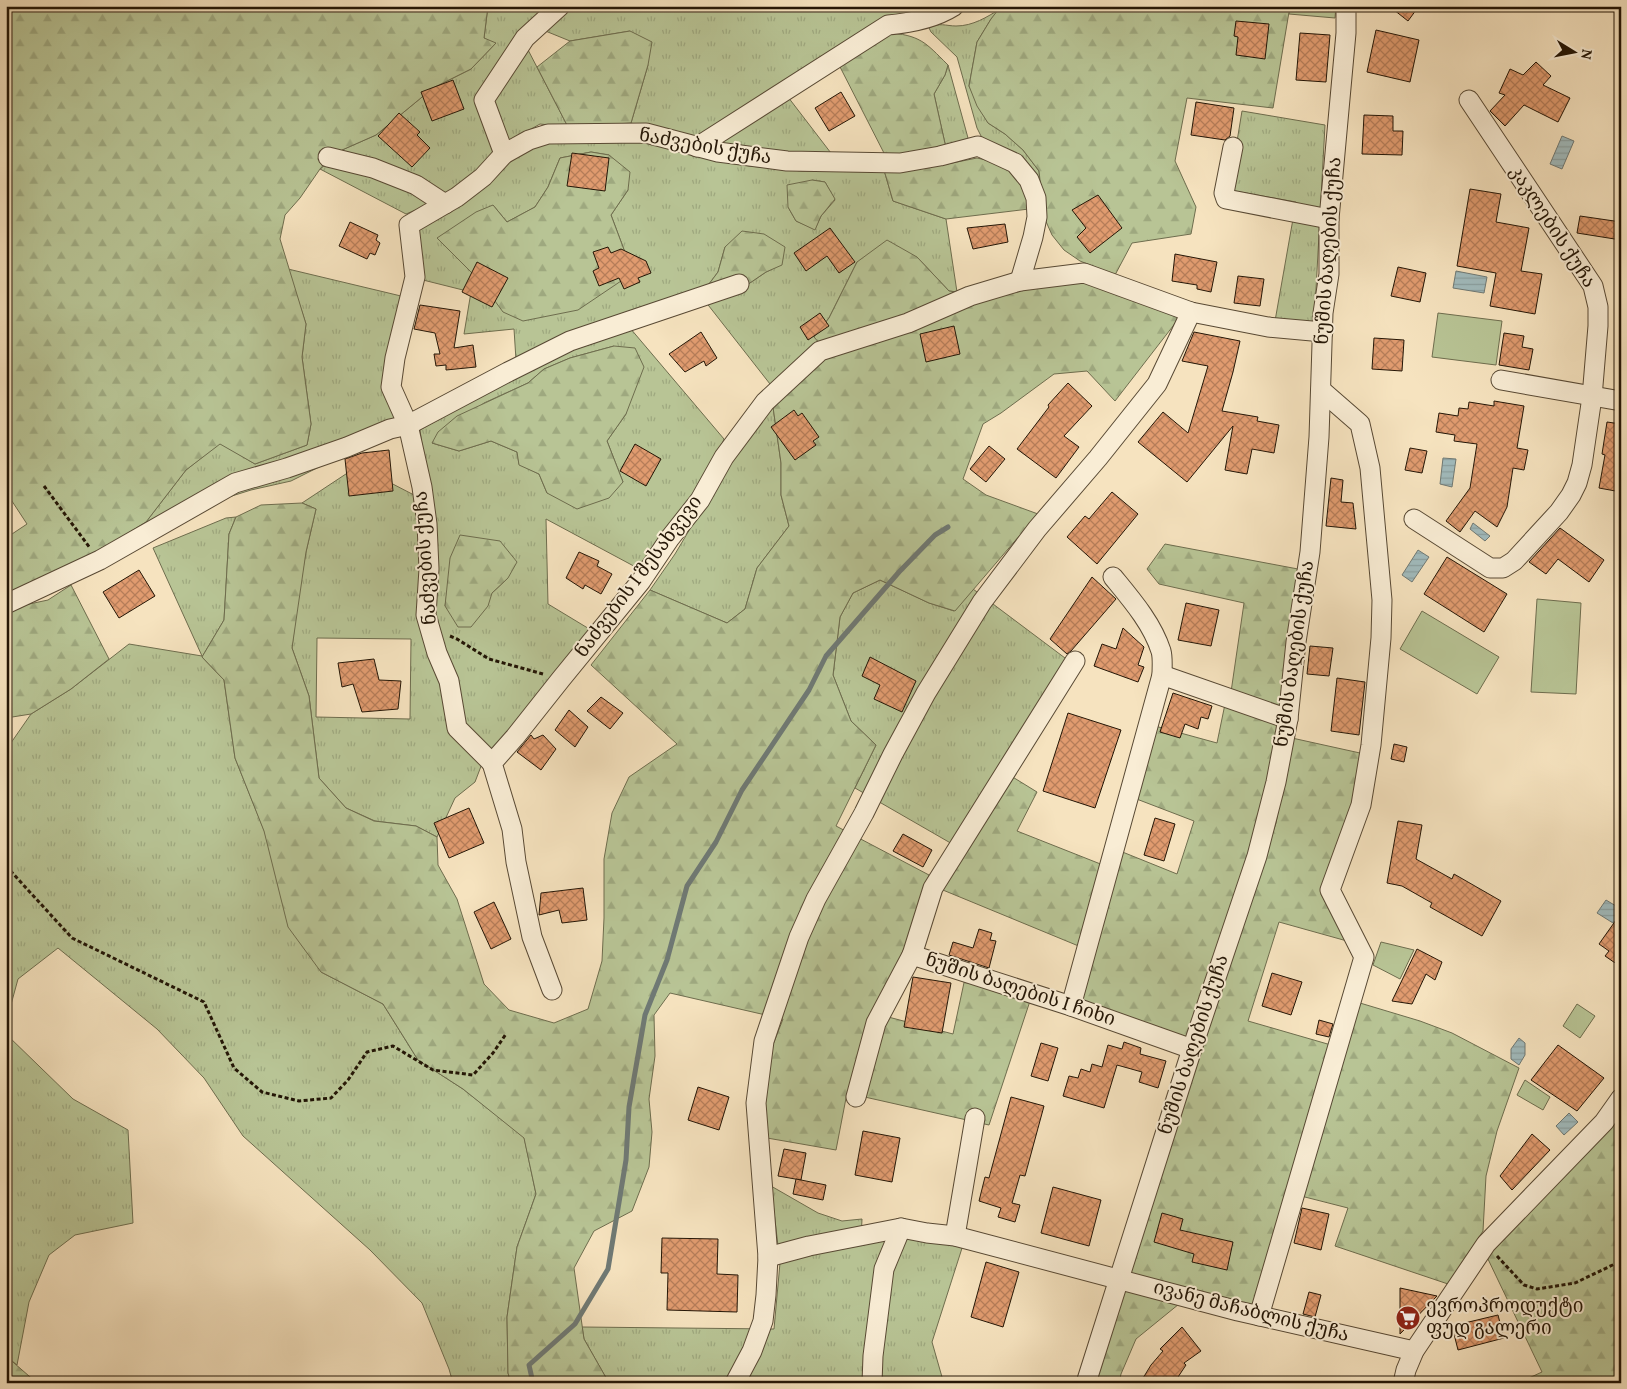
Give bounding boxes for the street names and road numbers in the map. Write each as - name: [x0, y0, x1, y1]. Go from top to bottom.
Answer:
- street label: ნაძვების ქუჩა: [637, 123, 773, 171]
- street label: ნუშის ბაღების ქუჩა: [1309, 156, 1349, 346]
- street label: კაკლების ქუჩა: [1503, 161, 1601, 293]
- street label: ნაძვების ქუჩა: [408, 490, 444, 626]
- street label: ნაძვების I შესახვევი: [569, 490, 709, 664]
- street label: ნუშის ბაღების ქუჩა: [1269, 559, 1321, 749]
- street label: ნუშის ბაღების I ჩიხი: [921, 947, 1119, 1033]
- street label: ნუშის ბაღების ქუჩა: [1153, 951, 1235, 1139]
- street label: ივანე მაჩაბლის ქუჩა: [1151, 1275, 1351, 1349]

